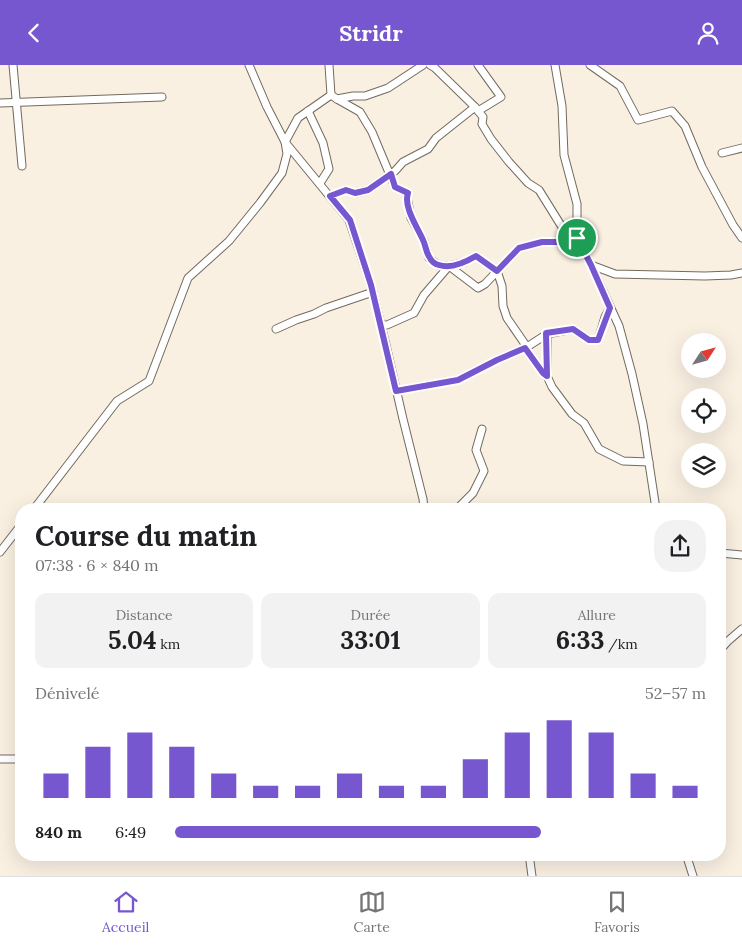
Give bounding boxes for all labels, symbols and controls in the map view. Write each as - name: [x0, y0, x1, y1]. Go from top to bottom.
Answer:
- icon: back: [20, 19, 48, 47]
- text: Stridr: [339, 19, 403, 47]
- icon: person: [694, 19, 722, 47]
- pin: [556, 217, 598, 259]
- icon: arrive: [563, 224, 591, 252]
- north arrow: [681, 333, 726, 377]
- map controls: [681, 333, 726, 488]
- button: locate: [681, 388, 726, 433]
- button: layers: [681, 443, 726, 488]
- text: Course du matin: [35, 518, 257, 554]
- button: share: [654, 520, 706, 572]
- text: 07:38 · 6 × 840 m: [35, 555, 159, 575]
- text: Distance: [116, 606, 173, 624]
- text: Durée: [351, 606, 390, 624]
- text: Allure: [578, 606, 616, 624]
- text: 5.04: [108, 624, 157, 656]
- text: 33:01: [340, 624, 401, 656]
- text: 6:33: [556, 624, 604, 656]
- text: km: [157, 635, 180, 653]
- text: /km: [604, 635, 638, 653]
- text: Dénivelé: [35, 683, 100, 703]
- text: 52–57 m: [645, 683, 706, 703]
- text: 840 m: [35, 822, 82, 842]
- text: 6:49: [115, 822, 146, 842]
- tab: Accueil: [102, 888, 149, 936]
- tab: Carte: [354, 888, 390, 936]
- tab: Favoris: [594, 888, 640, 936]

